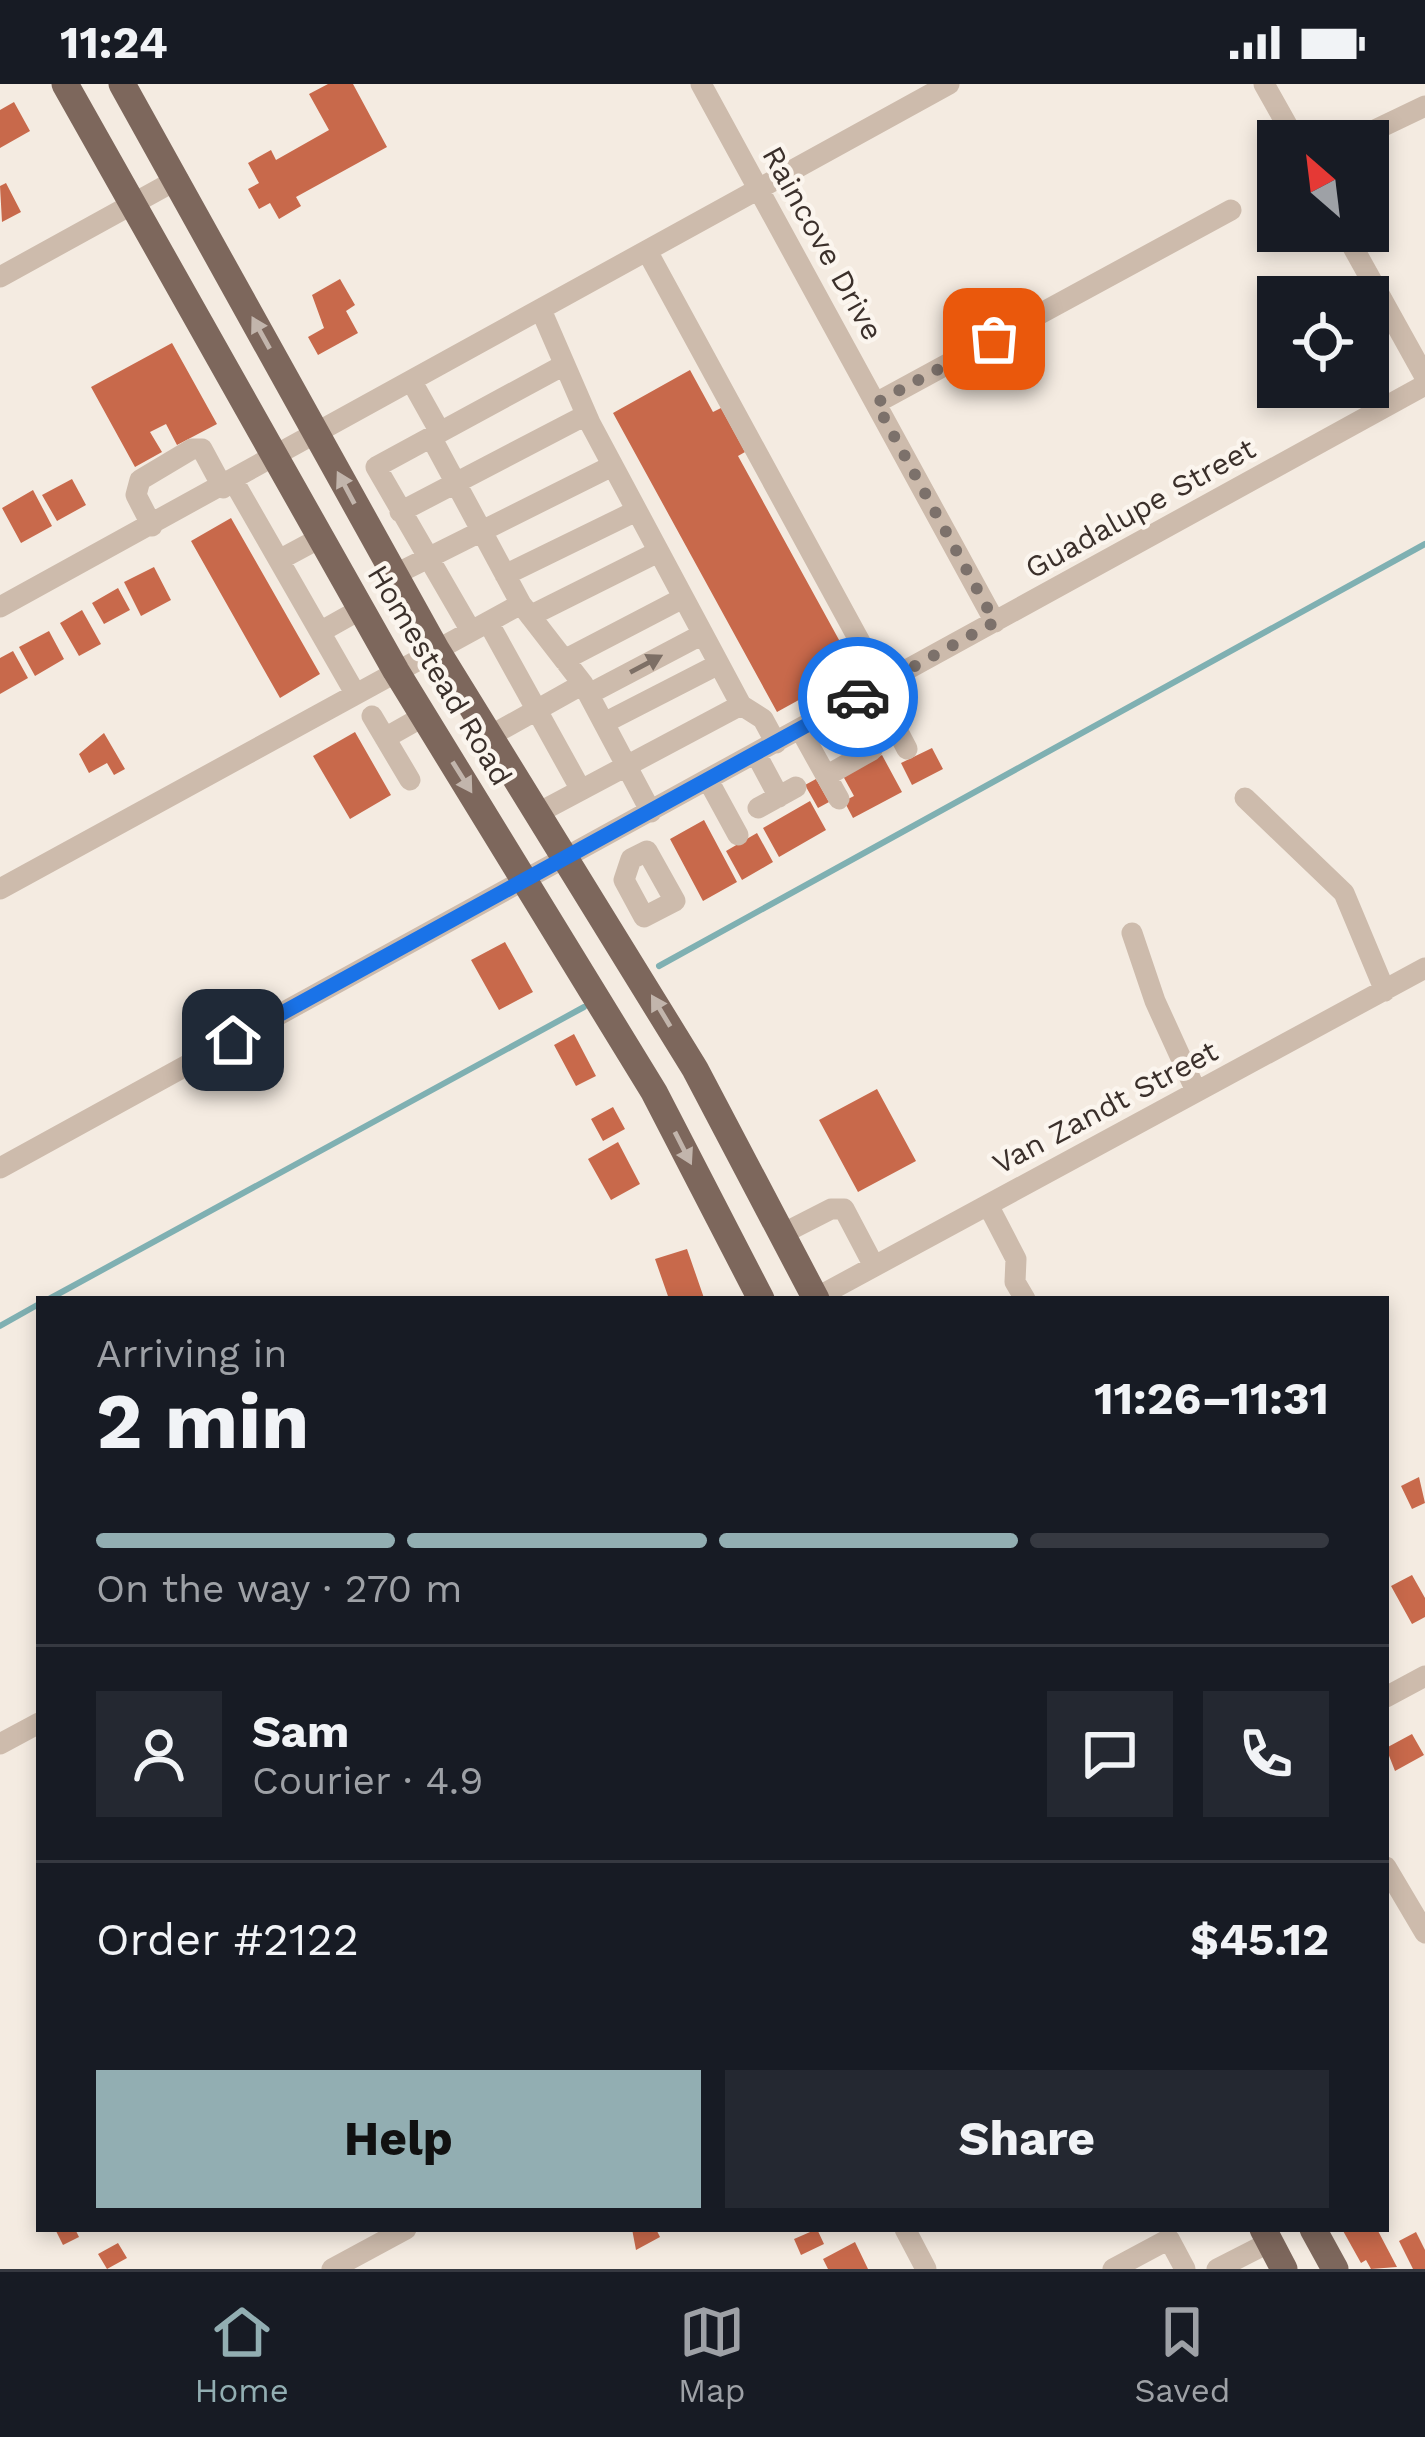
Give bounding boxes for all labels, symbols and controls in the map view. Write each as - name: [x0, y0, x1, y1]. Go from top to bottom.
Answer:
- text: 11:24: [60, 16, 168, 69]
- north arrow: [1257, 120, 1389, 252]
- map controls: [1257, 120, 1389, 408]
- street label: Raincove Drive: [755, 140, 891, 346]
- button: locate: [1257, 276, 1389, 408]
- pin: [943, 288, 1045, 390]
- icon: bag: [961, 306, 1027, 372]
- one-way arrow: [251, 315, 272, 350]
- street label: Guadalupe Street: [1019, 430, 1261, 586]
- one-way arrow: [337, 471, 357, 506]
- street label: Homestead Road: [360, 559, 520, 791]
- courier: [798, 637, 918, 757]
- one-way arrow: [628, 655, 663, 675]
- icon: car: [825, 664, 891, 730]
- one-way arrow: [451, 760, 472, 794]
- pin: [182, 989, 284, 1091]
- one-way arrow: [651, 995, 672, 1028]
- icon: home: [200, 1007, 266, 1073]
- street label: Van Zandt Street: [987, 1033, 1224, 1181]
- one-way arrow: [672, 1131, 692, 1166]
- text: Arriving in: [96, 1331, 287, 1376]
- text: 11:26–11:31: [1094, 1372, 1329, 1425]
- text: 2 min: [96, 1375, 309, 1467]
- text: On the way · 270 m: [96, 1566, 463, 1611]
- button: person: [96, 1691, 222, 1817]
- button: chat: [1047, 1691, 1173, 1817]
- button: phone: [1203, 1691, 1329, 1817]
- text: Sam: [252, 1705, 349, 1758]
- text: Courier · 4.9: [252, 1758, 483, 1803]
- text: Order #2122: [96, 1913, 359, 1966]
- text: $45.12: [1190, 1913, 1329, 1966]
- button: Help: [96, 2070, 701, 2208]
- button: Share: [725, 2070, 1329, 2208]
- tab: Home: [195, 2299, 289, 2410]
- tab: Map: [678, 2299, 745, 2410]
- tab: Saved: [1135, 2299, 1230, 2410]

